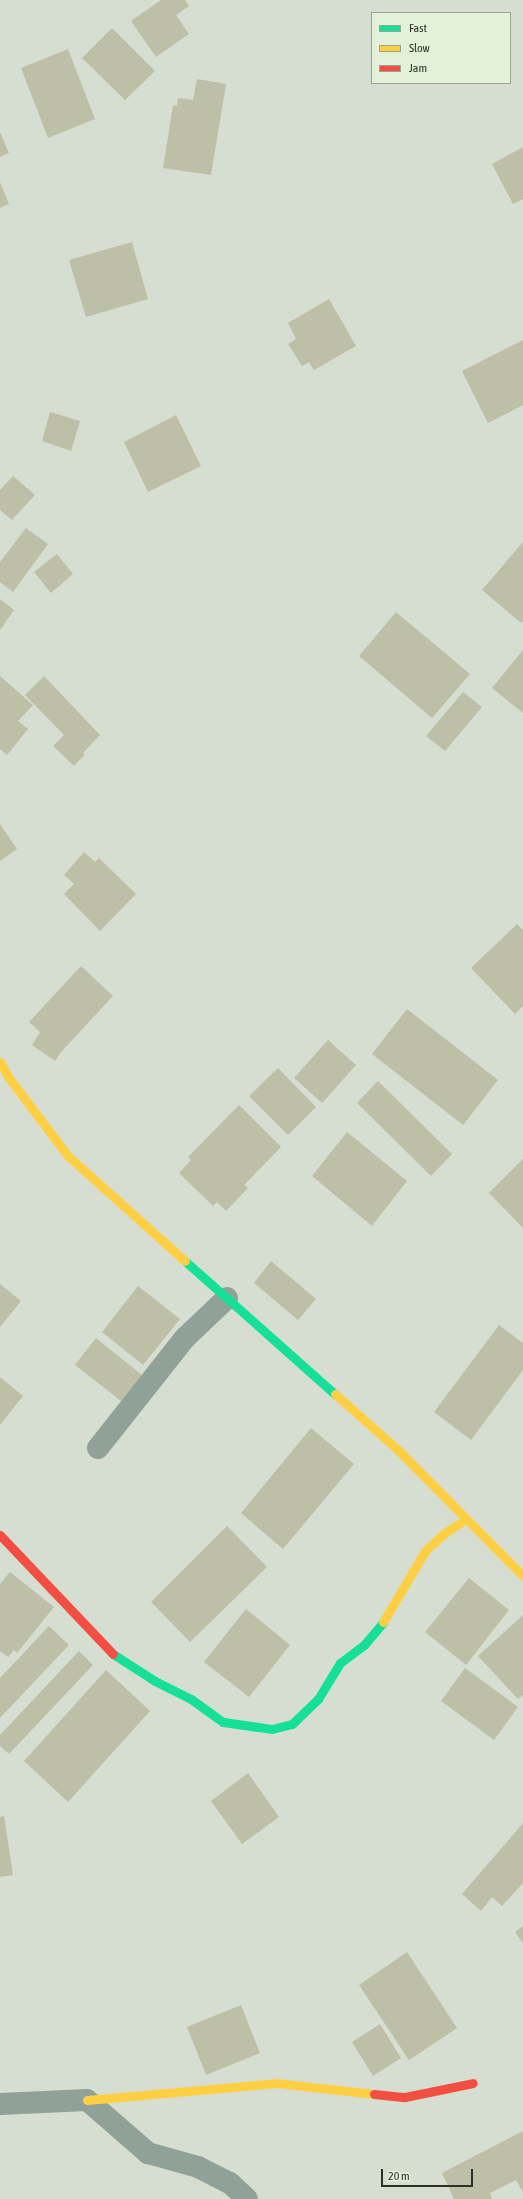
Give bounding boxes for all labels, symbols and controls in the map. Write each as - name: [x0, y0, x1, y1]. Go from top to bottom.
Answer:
- legend: [371, 12, 511, 84]
- text: Fast: [409, 21, 427, 35]
- text: Slow: [409, 41, 430, 55]
- text: Jam: [409, 61, 427, 75]
- scale bar: [383, 2161, 475, 2187]
- text: 20 m: [388, 2169, 410, 2183]

